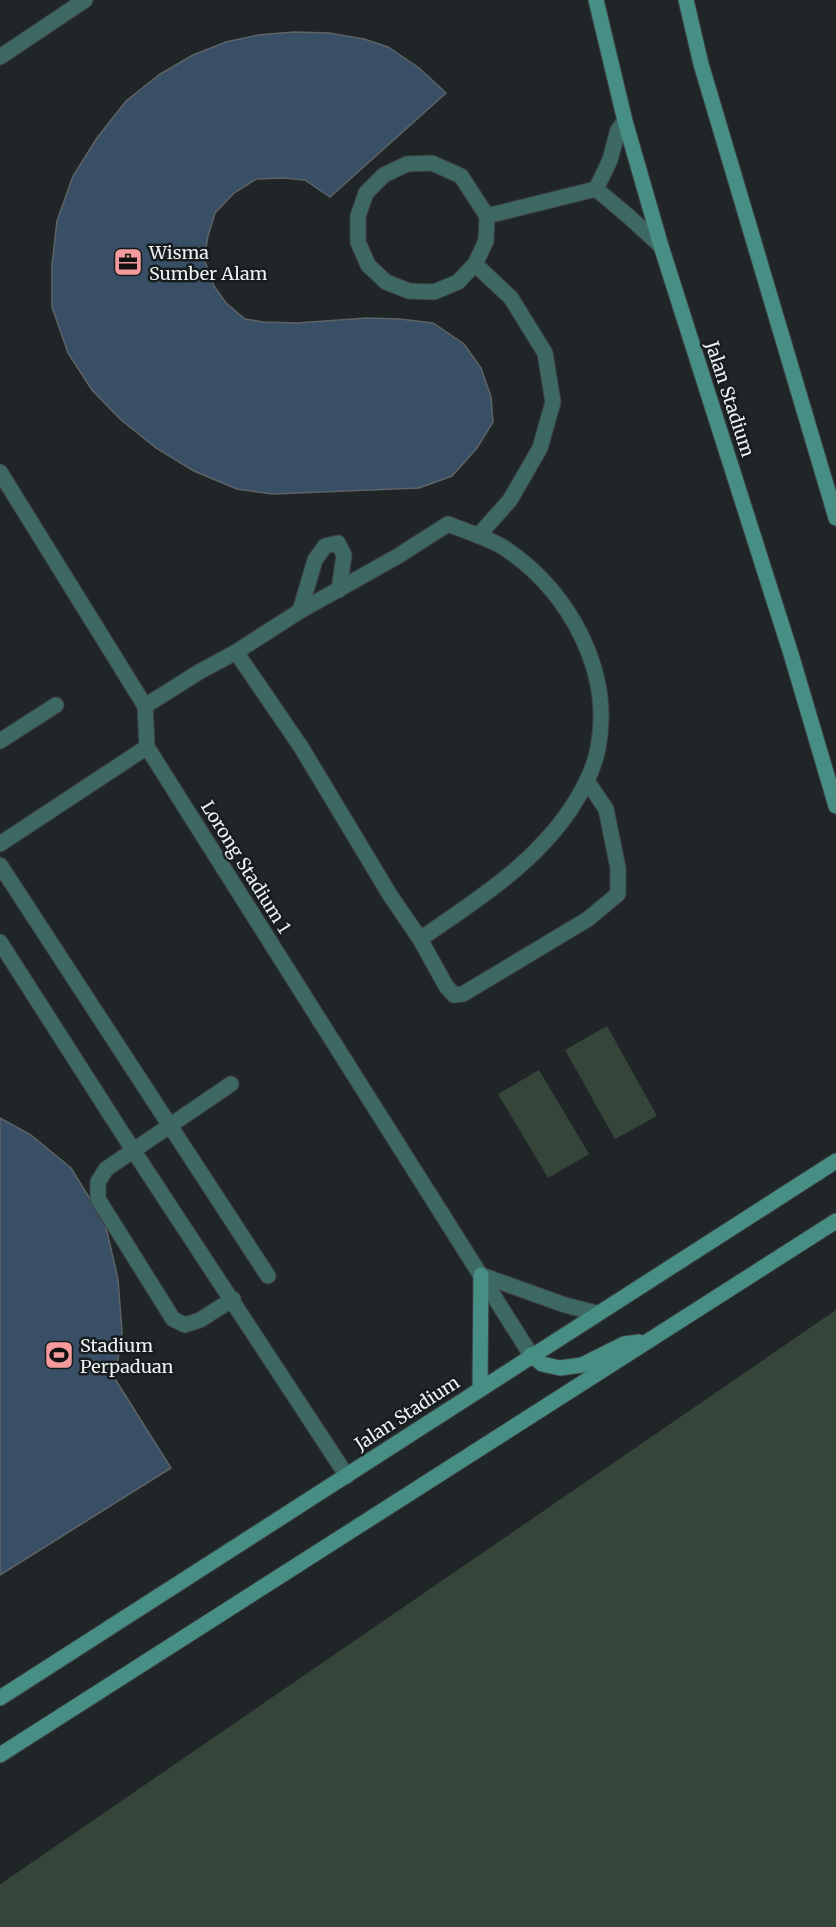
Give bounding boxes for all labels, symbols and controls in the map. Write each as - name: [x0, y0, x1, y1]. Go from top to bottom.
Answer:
- place label: Wisma Sumber Alam: [148, 241, 268, 285]
- office icon: Wisma Sumber Alam: [112, 246, 144, 278]
- street label: Jalan Stadium: [700, 337, 760, 460]
- street label: Lorong Stadium 1: [196, 796, 296, 938]
- place label: Stadium Perpaduan: [80, 1334, 174, 1378]
- sports icon: Stadium Perpaduan: [43, 1339, 75, 1371]
- street label: Jalan Stadium: [349, 1371, 464, 1456]

